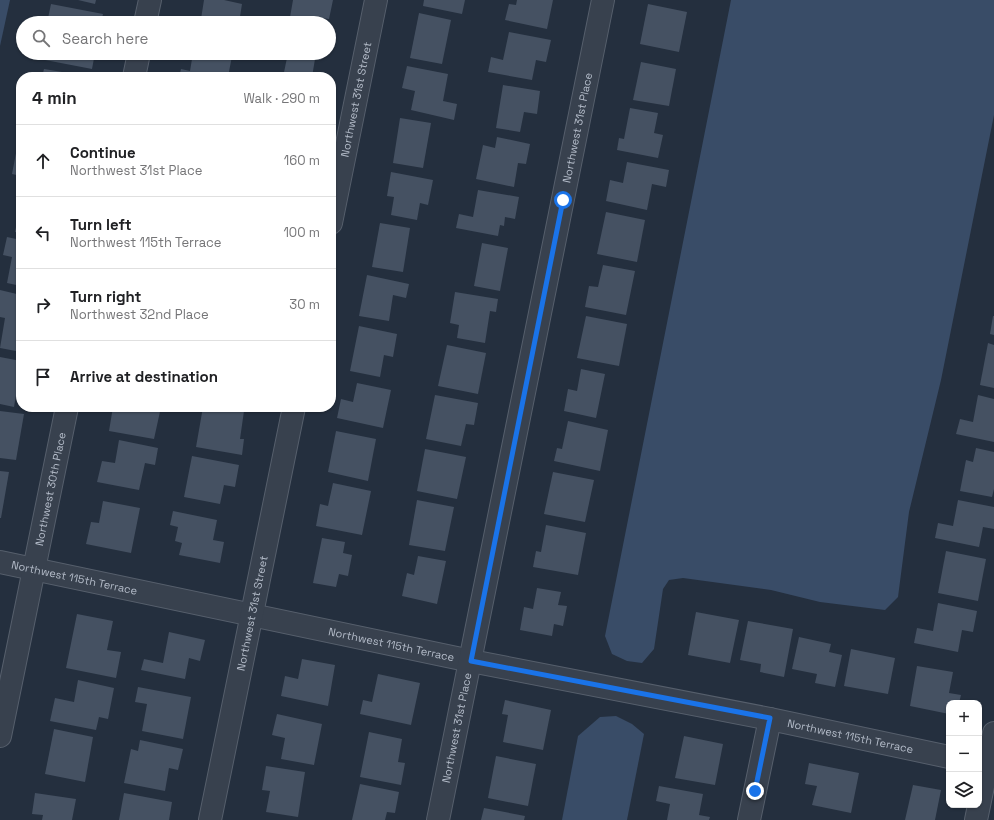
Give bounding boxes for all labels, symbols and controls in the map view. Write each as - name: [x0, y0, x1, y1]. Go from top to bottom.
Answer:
- search box: [16, 16, 336, 60]
- icon: search: [30, 27, 52, 49]
- text: Search here: [62, 29, 148, 48]
- street label: Northwest 31st Street: [337, 41, 374, 158]
- street label: Northwest 31st Place: [559, 72, 595, 184]
- text: 4 min: [32, 87, 77, 109]
- text: Walk · 290 m: [243, 90, 320, 107]
- text: Continue: [70, 143, 136, 162]
- icon: ahead: [32, 150, 54, 172]
- text: 160 m: [284, 152, 320, 169]
- text: Northwest 31st Place: [70, 162, 202, 179]
- route start: [554, 191, 572, 209]
- text: Turn left: [70, 215, 132, 234]
- icon: left: [32, 222, 54, 244]
- text: 100 m: [283, 224, 320, 241]
- text: Northwest 115th Terrace: [70, 234, 221, 251]
- text: Turn right: [70, 287, 141, 306]
- icon: right: [32, 294, 54, 316]
- text: 30 m: [289, 296, 320, 313]
- text: Northwest 32nd Place: [70, 306, 209, 323]
- icon: arrive: [32, 366, 54, 388]
- text: Arrive at destination: [70, 367, 218, 386]
- street label: Northwest 30th Place: [32, 431, 69, 547]
- street label: Northwest 31st Street: [234, 554, 271, 672]
- street label: Northwest 115th Terrace: [10, 558, 139, 598]
- street label: Northwest 115th Terrace: [327, 624, 456, 664]
- street label: Northwest 31st Place: [439, 672, 474, 784]
- map controls: [946, 700, 982, 808]
- button: +: [946, 700, 982, 736]
- street label: Northwest 115th Terrace: [786, 716, 915, 756]
- button: −: [946, 736, 982, 772]
- button: layers: [946, 772, 982, 808]
- route end: [746, 782, 764, 800]

